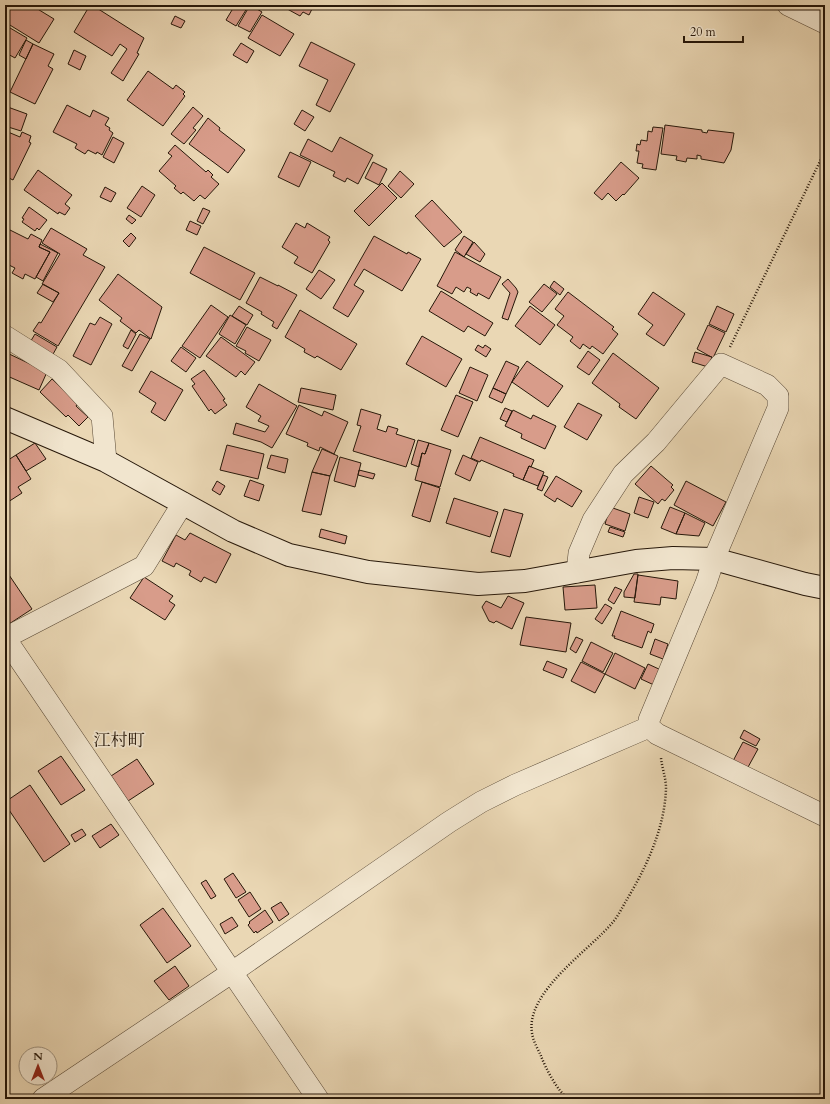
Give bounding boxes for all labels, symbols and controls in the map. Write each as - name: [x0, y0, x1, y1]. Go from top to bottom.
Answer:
- scale bar: [684, 18, 743, 44]
- text: 20 m: [690, 24, 717, 40]
- district label: 江村町: [94, 729, 145, 752]
- north arrow: [18, 1046, 58, 1086]
- text: N: [33, 1049, 43, 1064]

